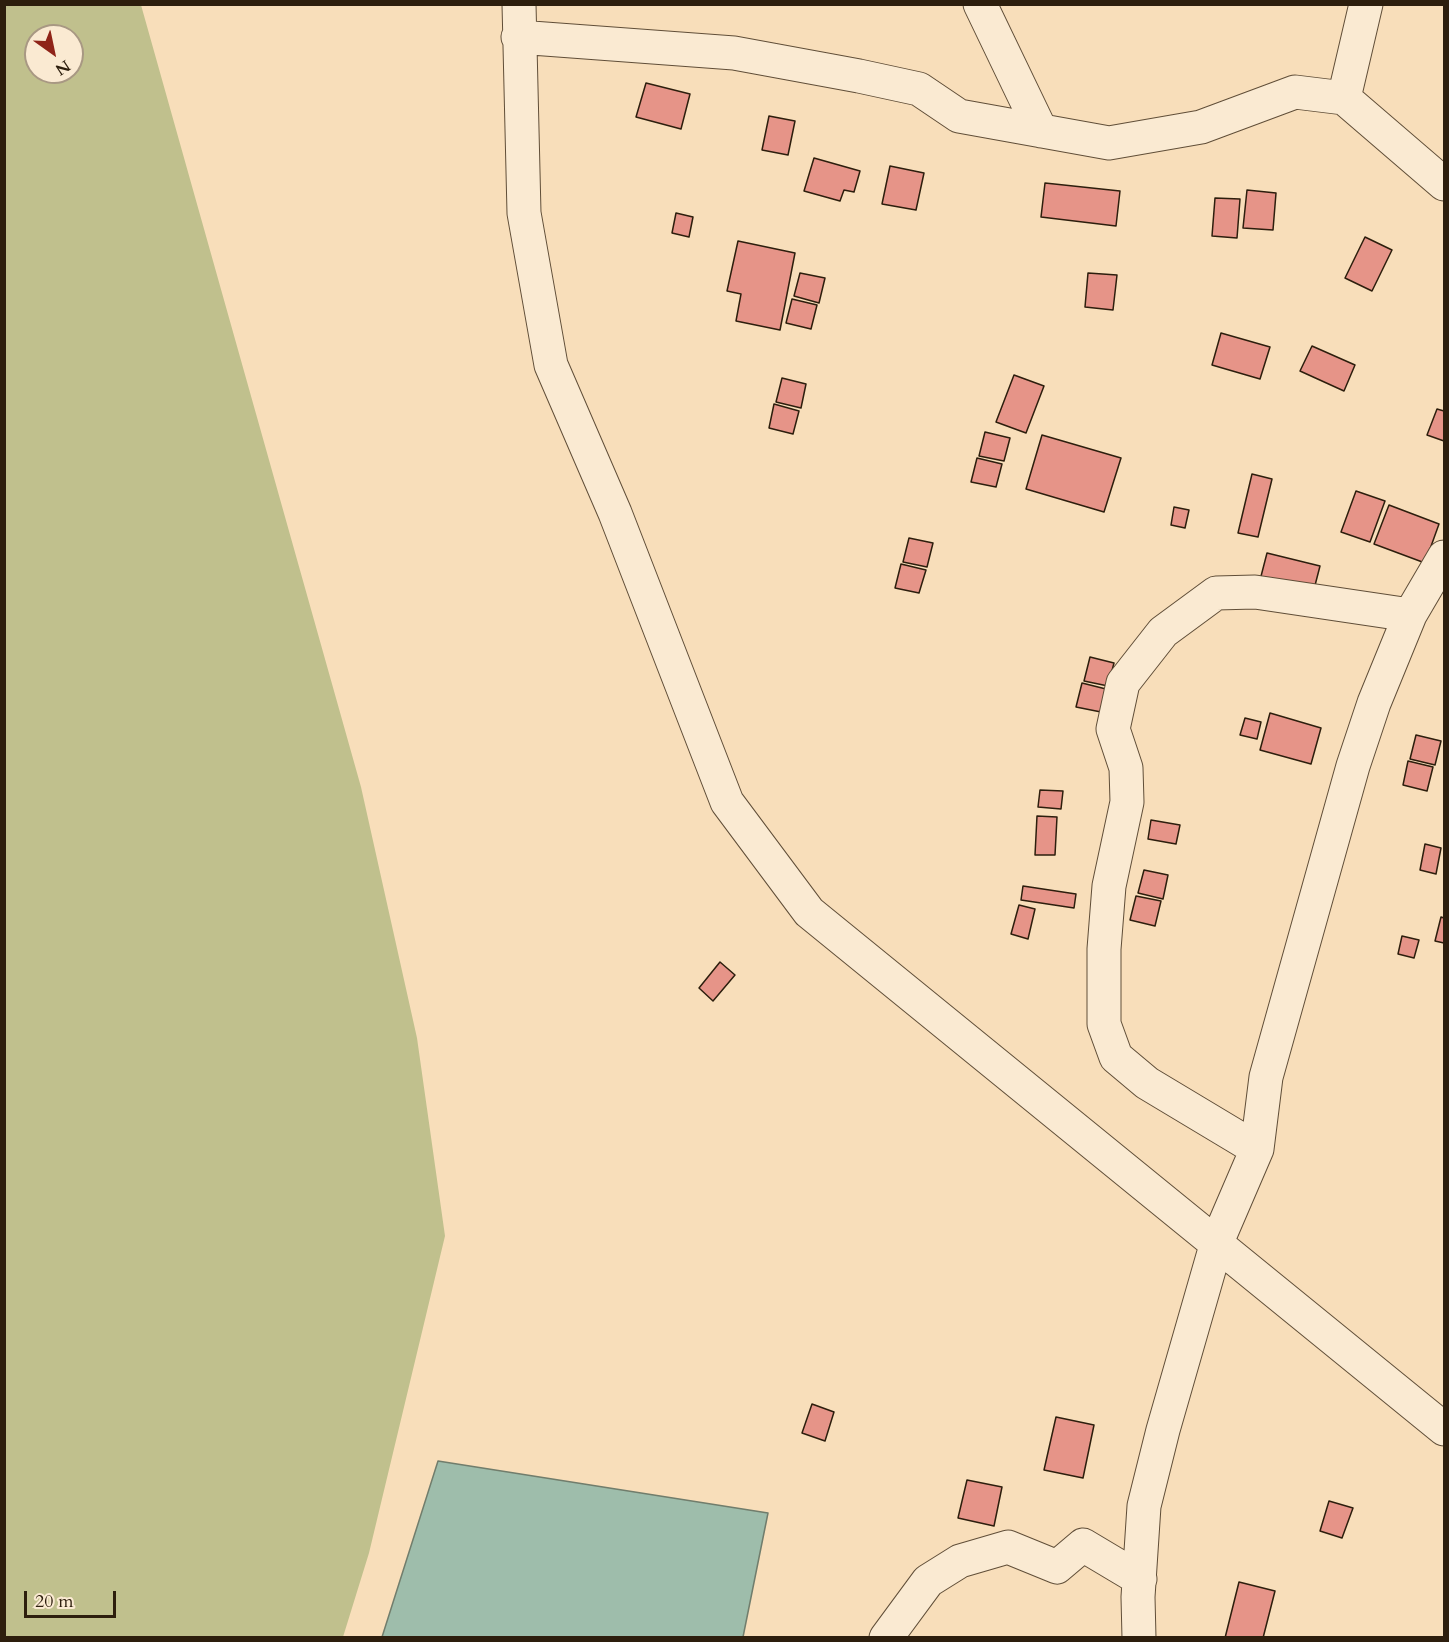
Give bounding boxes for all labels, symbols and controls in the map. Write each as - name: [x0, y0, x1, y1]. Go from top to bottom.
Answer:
- north arrow: [24, 24, 84, 84]
- text: N: [51, 54, 75, 80]
- scale bar: [27, 1579, 118, 1617]
- text: 20 m: [35, 1589, 74, 1614]

